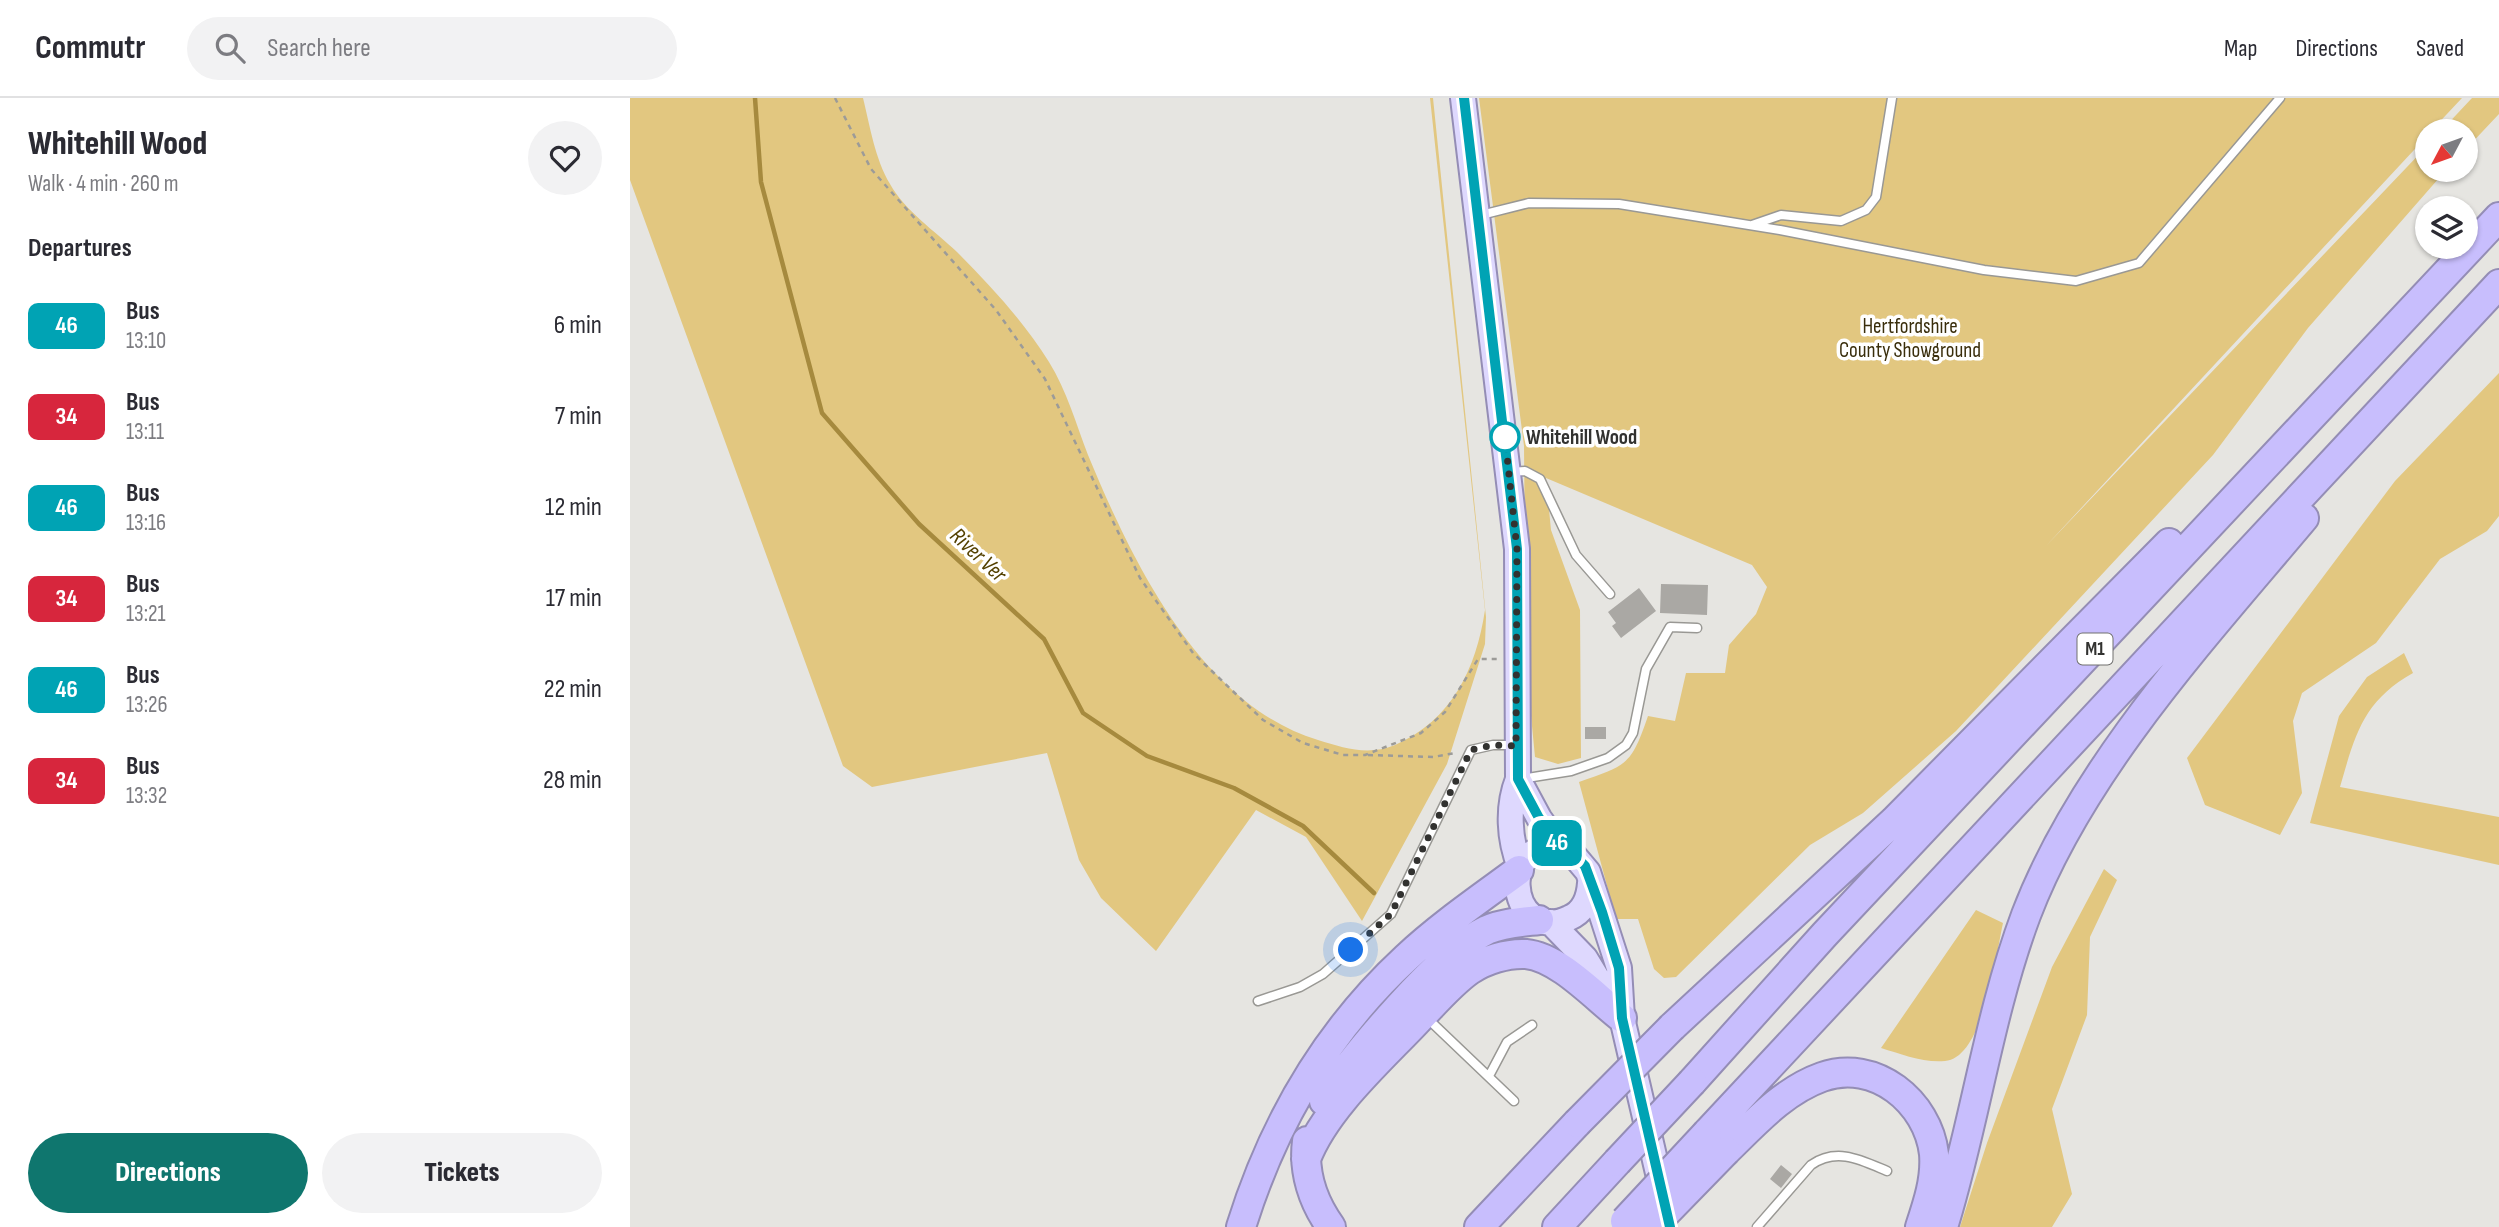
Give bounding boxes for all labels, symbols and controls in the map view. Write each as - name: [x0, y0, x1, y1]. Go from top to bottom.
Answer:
- search box: [187, 17, 677, 80]
- text: Commutr: [35, 28, 145, 68]
- icon: search: [211, 29, 249, 67]
- text: Search here: [267, 33, 371, 64]
- text: Map: [2224, 34, 2257, 63]
- text: Directions: [2295, 34, 2378, 63]
- text: Saved: [2416, 34, 2464, 63]
- north arrow: [2415, 119, 2478, 182]
- map controls: [2415, 119, 2478, 259]
- button: heart: [528, 121, 602, 195]
- text: Whitehill Wood: [28, 124, 207, 164]
- text: Walk · 4 min · 260 m: [28, 170, 178, 198]
- button: layers: [2415, 196, 2478, 259]
- text: Departures: [28, 233, 132, 264]
- text: Bus: [126, 296, 160, 327]
- text: 6 min: [554, 310, 602, 341]
- text: 46: [55, 311, 78, 340]
- park label: Hertfordshire County Showground: [1839, 314, 1981, 363]
- text: 13:10: [126, 327, 166, 355]
- text: Bus: [126, 387, 160, 418]
- text: 7 min: [555, 401, 602, 432]
- text: 34: [56, 402, 77, 431]
- text: 13:11: [126, 418, 164, 446]
- marker: Whitehill Wood: [1490, 422, 1520, 452]
- place label: Whitehill Wood: [1526, 425, 1637, 450]
- text: Bus: [126, 478, 160, 509]
- text: 12 min: [545, 492, 602, 523]
- text: 46: [55, 493, 78, 522]
- text: 13:16: [126, 509, 166, 537]
- water label: River Ver: [944, 522, 1013, 589]
- text: Bus: [126, 569, 160, 600]
- text: 17 min: [546, 583, 602, 614]
- text: 34: [56, 584, 77, 613]
- text: 13:21: [126, 600, 166, 628]
- road number: M1: [2078, 634, 2112, 664]
- text: Bus: [126, 660, 160, 691]
- text: 22 min: [544, 674, 602, 705]
- text: 46: [55, 675, 78, 704]
- text: 13:26: [126, 691, 168, 719]
- text: Bus: [126, 751, 160, 782]
- text: 28 min: [543, 765, 602, 796]
- text: 34: [56, 766, 77, 795]
- text: 13:32: [126, 782, 167, 810]
- line badge: 46: [1525, 820, 1588, 866]
- text: 46: [1546, 828, 1568, 857]
- your location: [1333, 932, 1368, 967]
- button: Directions: [28, 1133, 308, 1213]
- button: Tickets: [322, 1133, 602, 1213]

